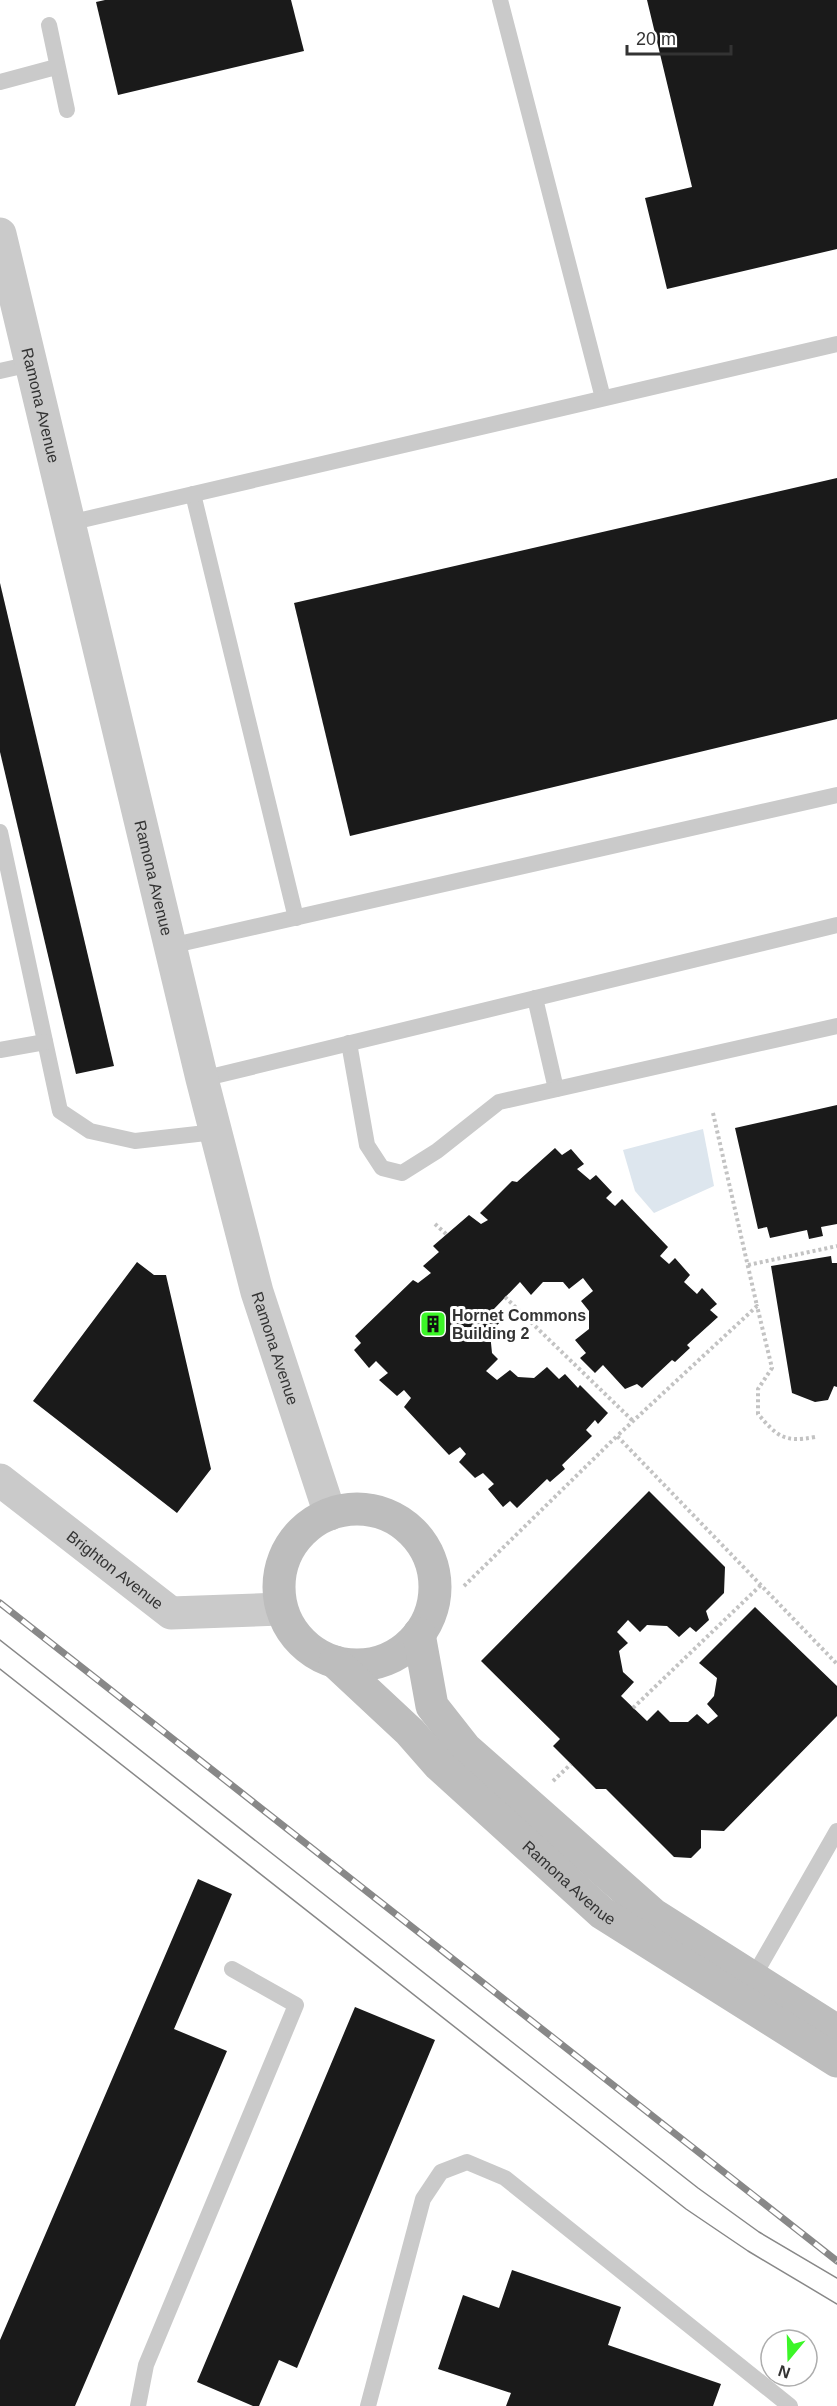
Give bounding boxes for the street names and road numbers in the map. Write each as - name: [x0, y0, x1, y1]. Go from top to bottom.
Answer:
- street label: Ramona Avenue: [18, 346, 62, 465]
- street label: Ramona Avenue: [131, 819, 175, 937]
- street label: Ramona Avenue: [248, 1290, 302, 1407]
- street label: Brighton Avenue: [63, 1527, 166, 1613]
- street label: Ramona Avenue: [519, 1837, 618, 1928]

